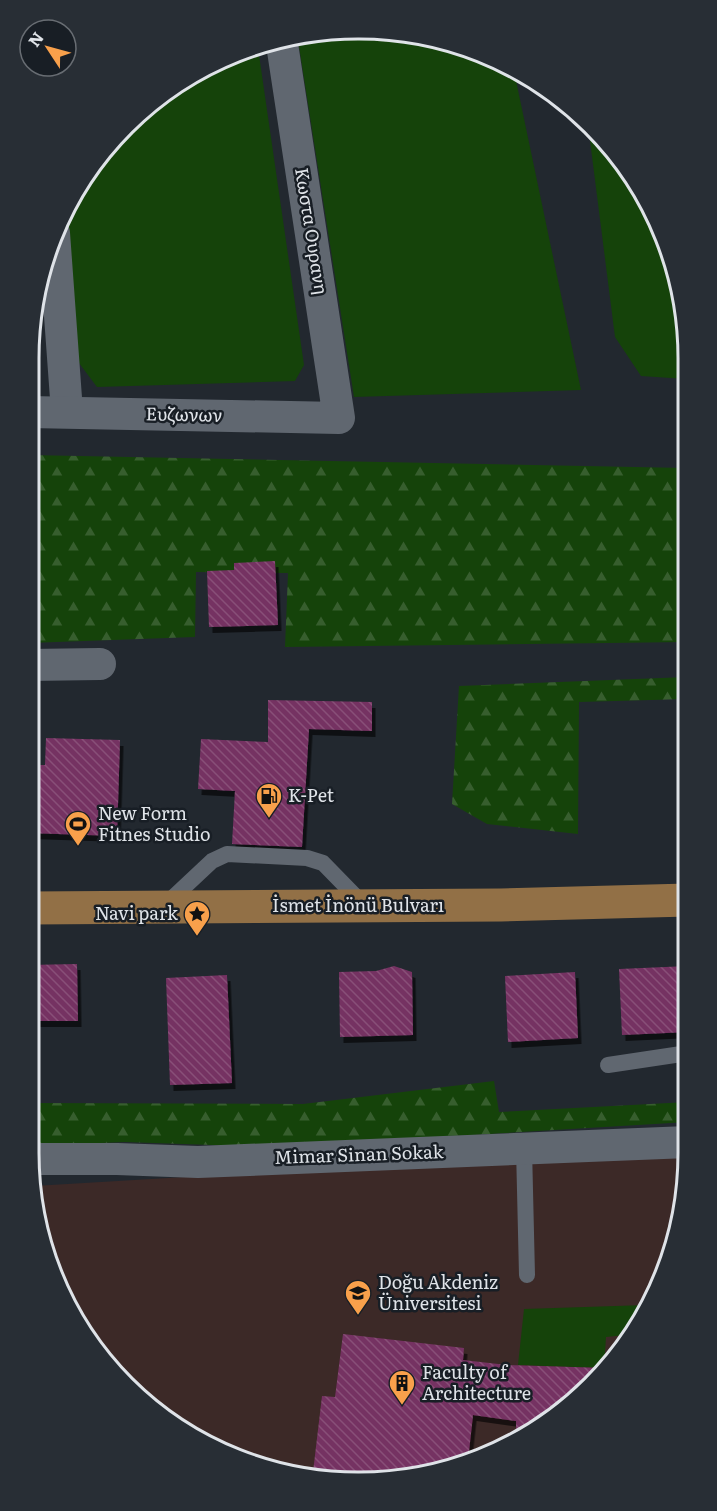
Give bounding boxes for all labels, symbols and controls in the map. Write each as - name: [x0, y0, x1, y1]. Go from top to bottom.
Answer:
- north arrow: [18, 18, 78, 78]
- text: N: [21, 26, 49, 51]
- street label: Κωστα Ουρανη: [289, 165, 336, 296]
- street label: Ευζωνων: [145, 399, 223, 428]
- fuel station icon: K-Pet: [254, 781, 284, 819]
- place label: K-Pet: [288, 781, 335, 808]
- place label: New Form Fitnes Studio: [98, 799, 211, 847]
- sports icon: New Form Fitnes Studio: [63, 809, 93, 847]
- street label: İsmet İnönü Bulvarı: [272, 891, 444, 918]
- place label: Navi park: [95, 899, 179, 926]
- place icon: Navi park: [182, 899, 212, 937]
- street label: Mimar Sinan Sokak: [274, 1137, 445, 1170]
- place label: Doğu Akdeniz Üniversitesi: [378, 1268, 498, 1316]
- school or university icon: Doğu Akdeniz Üniversitesi: [343, 1278, 373, 1316]
- place label: Faculty of Architecture: [422, 1358, 531, 1406]
- building icon: Faculty of Architecture: [387, 1368, 417, 1406]

